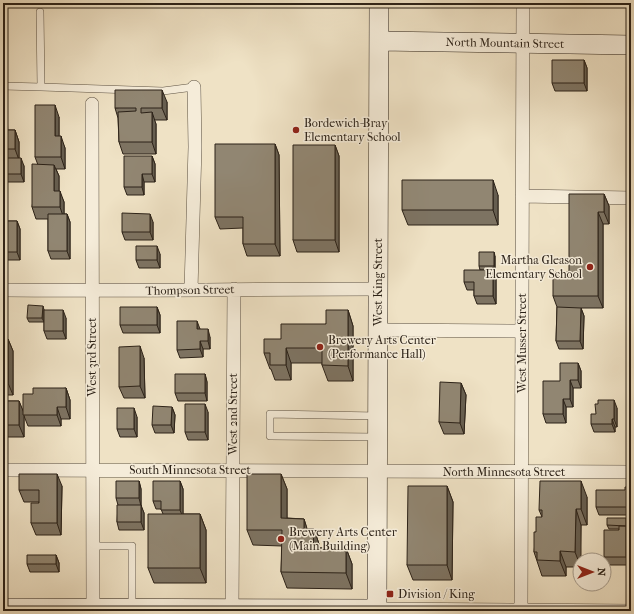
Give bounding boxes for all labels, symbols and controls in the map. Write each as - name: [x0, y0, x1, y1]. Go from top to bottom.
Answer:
- street label: North Mountain Street: [446, 35, 565, 51]
- place label: Bordewich-Bray Elementary School: [304, 116, 401, 144]
- marker: Bordewich-Bray Elementary School: [291, 125, 301, 135]
- street label: West King Street: [371, 237, 385, 327]
- place label: Martha Gleason Elementary School: [485, 253, 583, 281]
- marker: Martha Gleason Elementary School: [585, 262, 595, 272]
- street label: Thompson Street: [145, 282, 235, 298]
- street label: West Musser Street: [515, 292, 529, 394]
- street label: West 3rd Street: [85, 317, 99, 397]
- place label: Brewery Arts Center (Performance Hall): [328, 333, 437, 361]
- marker: Brewery Arts Center (Performance Hall): [315, 342, 325, 352]
- street label: West 2nd Street: [226, 372, 240, 456]
- street label: South Minnesota Street: [129, 463, 251, 477]
- street label: North Minnesota Street: [443, 465, 566, 479]
- place label: Brewery Arts Center (Main Building): [289, 525, 398, 553]
- marker: Brewery Arts Center (Main Building): [276, 534, 286, 544]
- north arrow: [572, 552, 612, 592]
- text: N: [595, 568, 608, 577]
- place label: Division / King: [398, 587, 475, 601]
- marker: Division / King: [385, 589, 395, 599]

